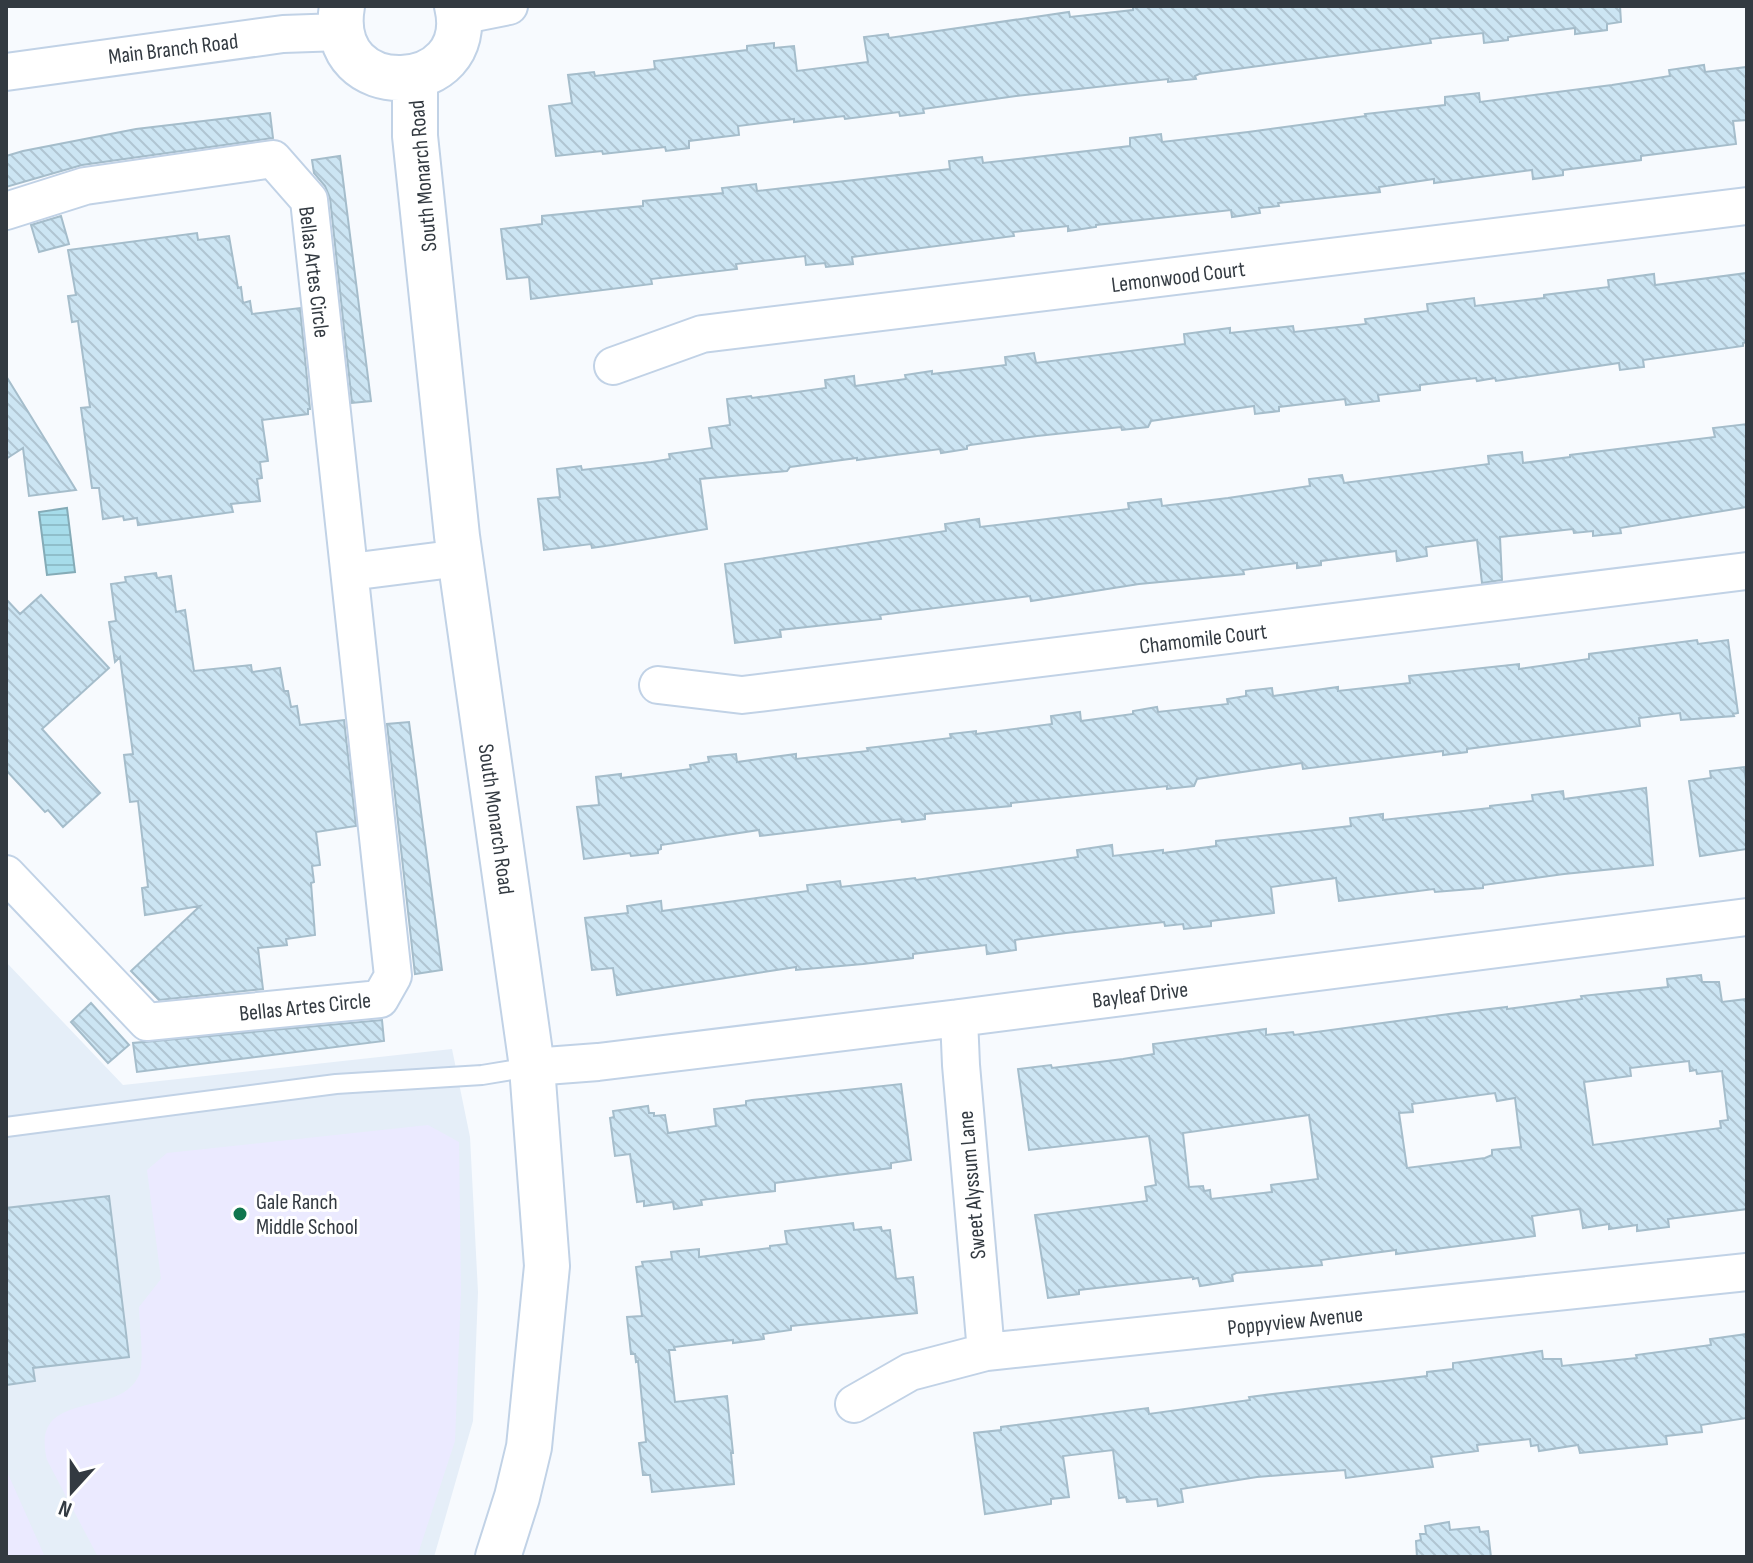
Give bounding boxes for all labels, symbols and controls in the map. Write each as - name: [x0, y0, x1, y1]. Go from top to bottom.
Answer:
- street label: Main Branch Road: [107, 28, 240, 71]
- street label: South Monarch Road: [403, 99, 444, 253]
- street label: Bellas Artes Circle: [292, 205, 335, 340]
- street label: Lemonwood Court: [1110, 256, 1247, 299]
- street label: Chamomile Court: [1138, 618, 1269, 661]
- street label: South Monarch Road: [472, 742, 519, 896]
- street label: Bayleaf Drive: [1091, 976, 1190, 1015]
- street label: Bellas Artes Circle: [238, 987, 372, 1028]
- street label: Sweet Alyssum Lane: [953, 1109, 992, 1260]
- place label: Gale Ranch Middle School: [256, 1189, 358, 1241]
- marker: Gale Ranch Middle School: [231, 1205, 249, 1223]
- street label: Poppyview Avenue: [1226, 1301, 1364, 1342]
- north arrow: [32, 1451, 112, 1531]
- text: N: [55, 1494, 76, 1523]

